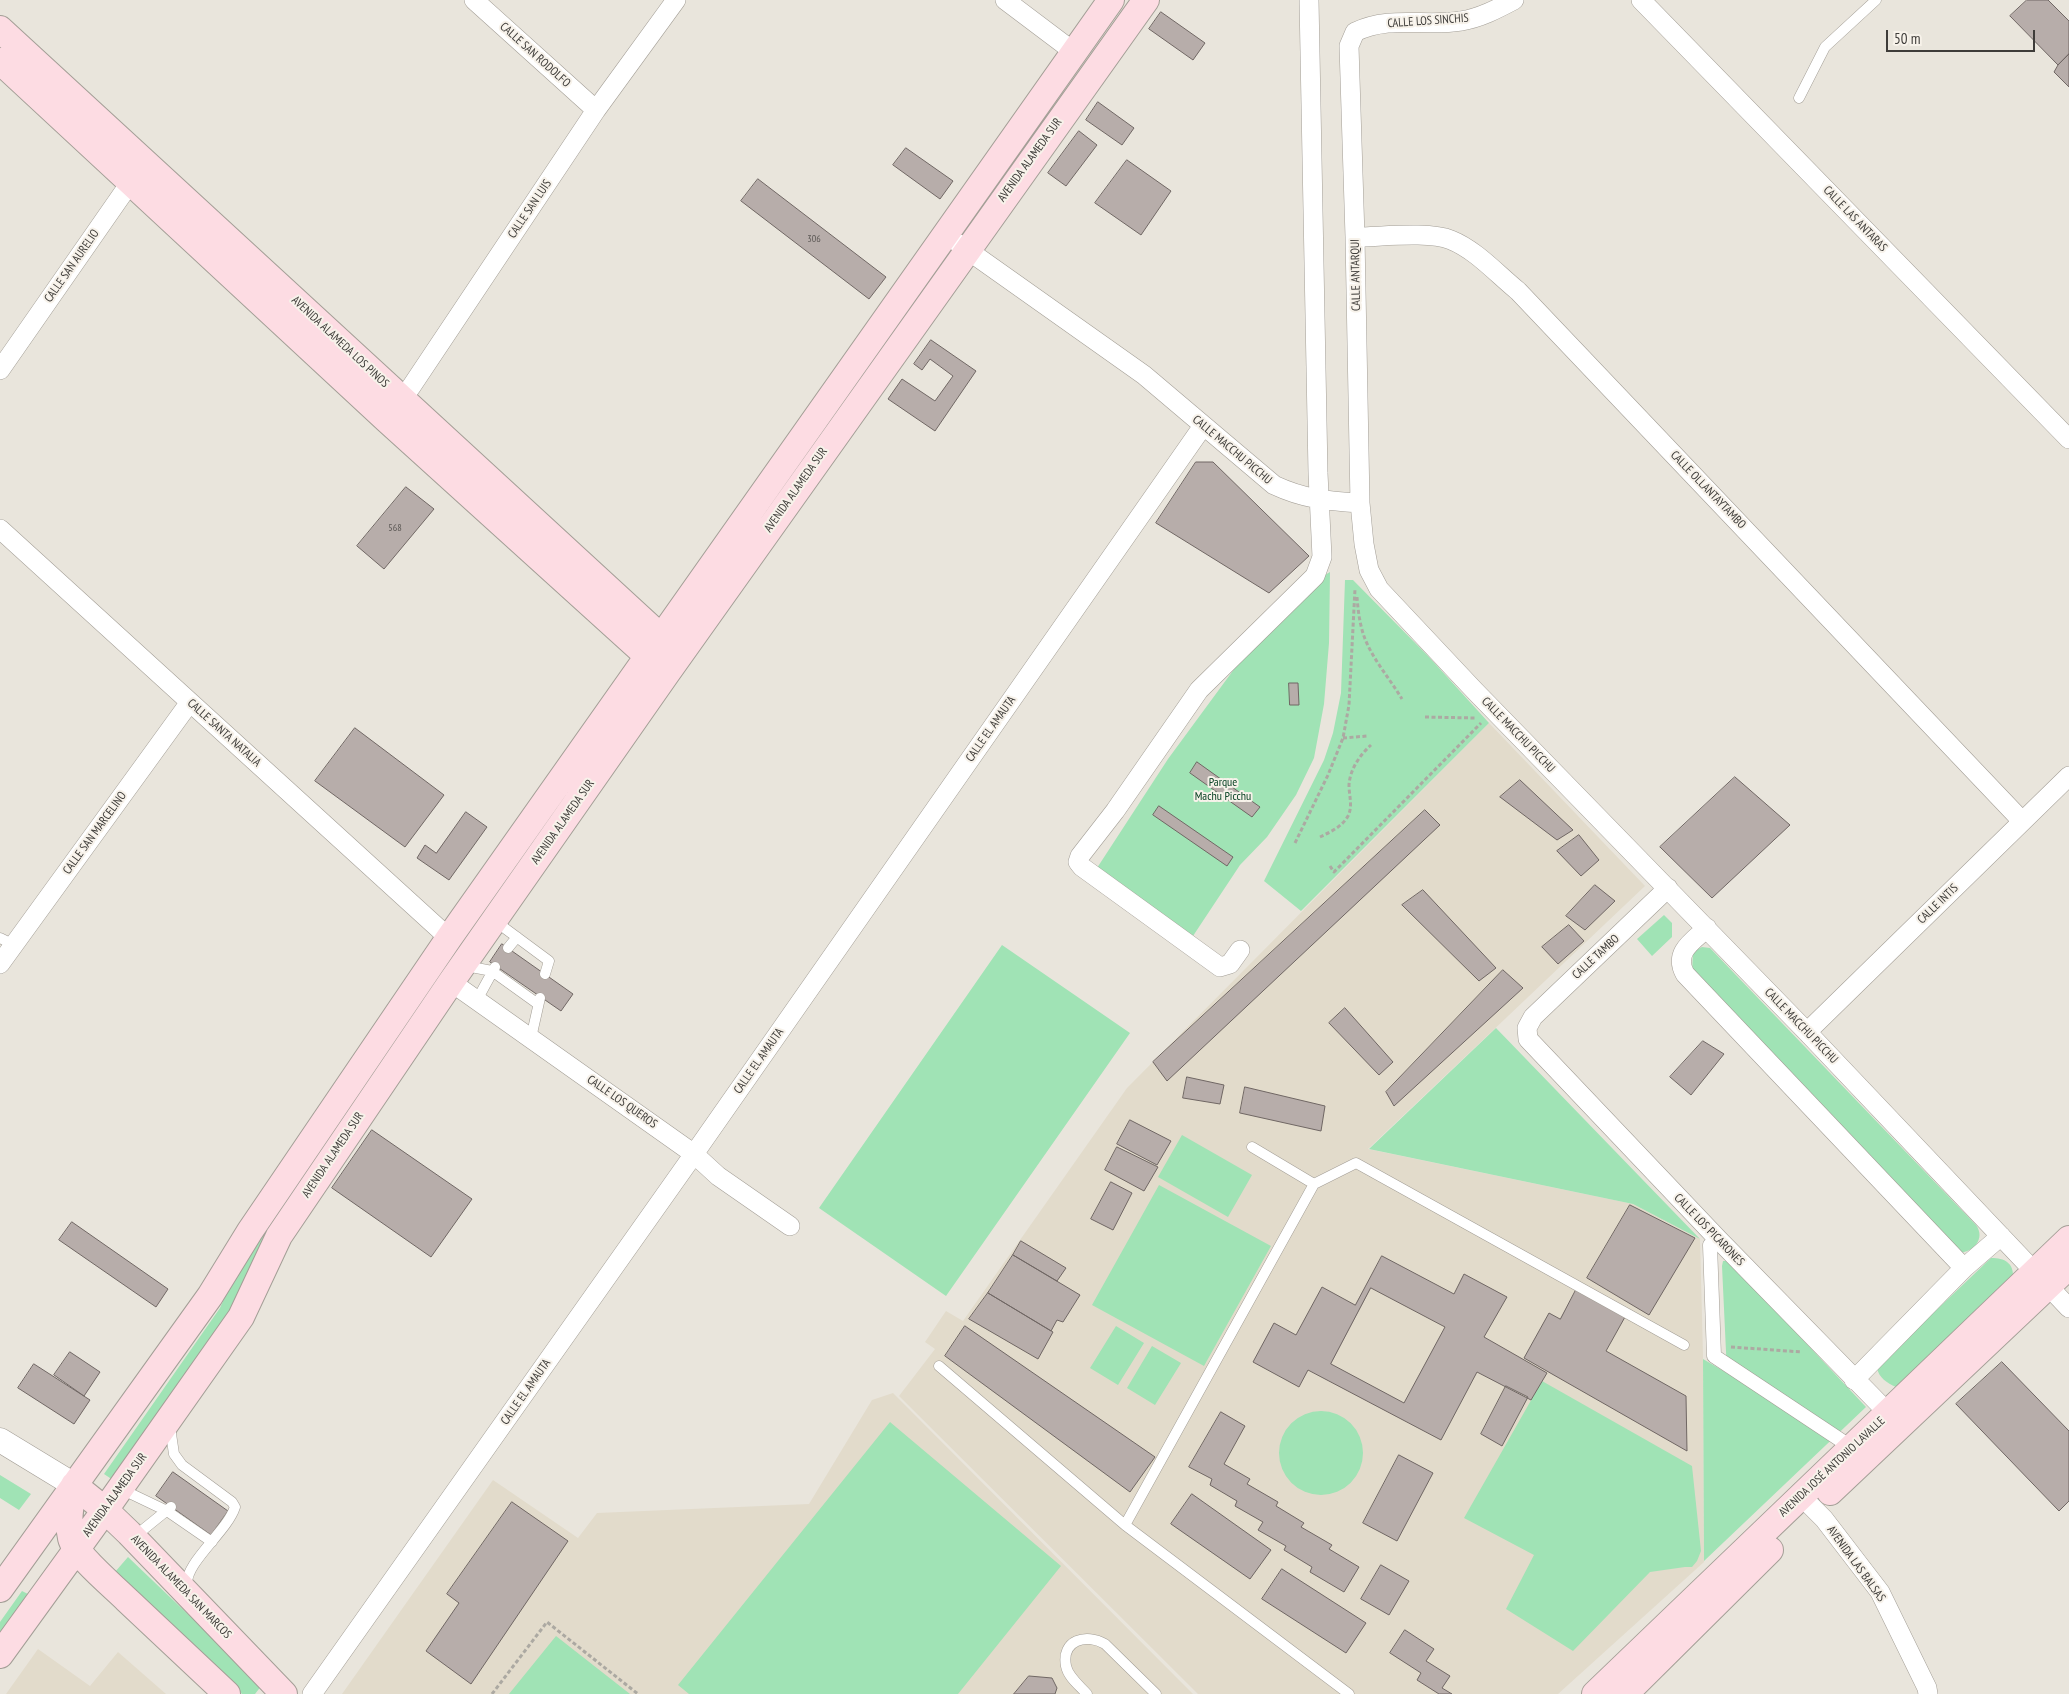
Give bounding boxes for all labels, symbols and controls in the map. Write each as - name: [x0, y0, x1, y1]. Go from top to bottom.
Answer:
- street label: CALLE LOS SINCHIS: [1387, 11, 1469, 31]
- street label: CALLE SAN RODOLFO: [497, 20, 573, 90]
- scale bar: [1889, 20, 2038, 52]
- text: 50 m: [1894, 29, 1920, 48]
- street label: AVENIDA ALAMEDA SUR: [995, 115, 1065, 205]
- street label: CALLE SAN LUIS: [505, 177, 555, 241]
- street label: CALLE LAS ANTARAS: [1820, 183, 1890, 255]
- street label: CALLE SAN AURELIO: [42, 227, 102, 305]
- house number: 306: [807, 233, 821, 245]
- street label: CALLE ANTARQUI: [1348, 239, 1364, 311]
- street label: AVENIDA ALAMEDA LOS PINOS: [288, 293, 392, 391]
- street label: CALLE MACCHU PICCHU: [1189, 413, 1275, 487]
- street label: AVENIDA ALAMEDA SUR: [761, 445, 831, 535]
- street label: CALLE OLLANTAYTAMBO: [1667, 448, 1749, 532]
- house number: 568: [388, 522, 402, 534]
- street label: CALLE EL AMAUTA: [963, 693, 1019, 765]
- street label: CALLE MACCHU PICCHU: [1478, 694, 1558, 776]
- street label: CALLE SANTA NATALIA: [184, 696, 264, 770]
- park label: Parque Machu Picchu: [1195, 776, 1251, 804]
- street label: AVENIDA ALAMEDA SUR: [528, 777, 598, 867]
- street label: CALLE SAN MARCELINO: [60, 789, 130, 877]
- street label: CALLE INTIS: [1915, 881, 1961, 927]
- street label: CALLE TAMBO: [1570, 932, 1622, 982]
- street label: CALLE MACCHU PICCHU: [1761, 985, 1841, 1067]
- street label: CALLE EL AMAUTA: [731, 1025, 787, 1097]
- street label: CALLE LOS QUEROS: [584, 1073, 660, 1131]
- street label: AVENIDA ALAMEDA SUR: [299, 1110, 367, 1200]
- street label: CALLE LOS PICARONES: [1671, 1191, 1747, 1269]
- street label: CALLE EL AMAUTA: [498, 1356, 554, 1428]
- street label: AVENIDA JOSÉ ANTONIO LAVALLE: [1776, 1414, 1888, 1520]
- street label: AVENIDA ALAMEDA SUR: [80, 1450, 150, 1540]
- street label: AVENIDA LAS BALSAS: [1824, 1523, 1888, 1605]
- street label: AVENIDA ALAMEDA SAN MARCOS: [128, 1532, 234, 1642]

